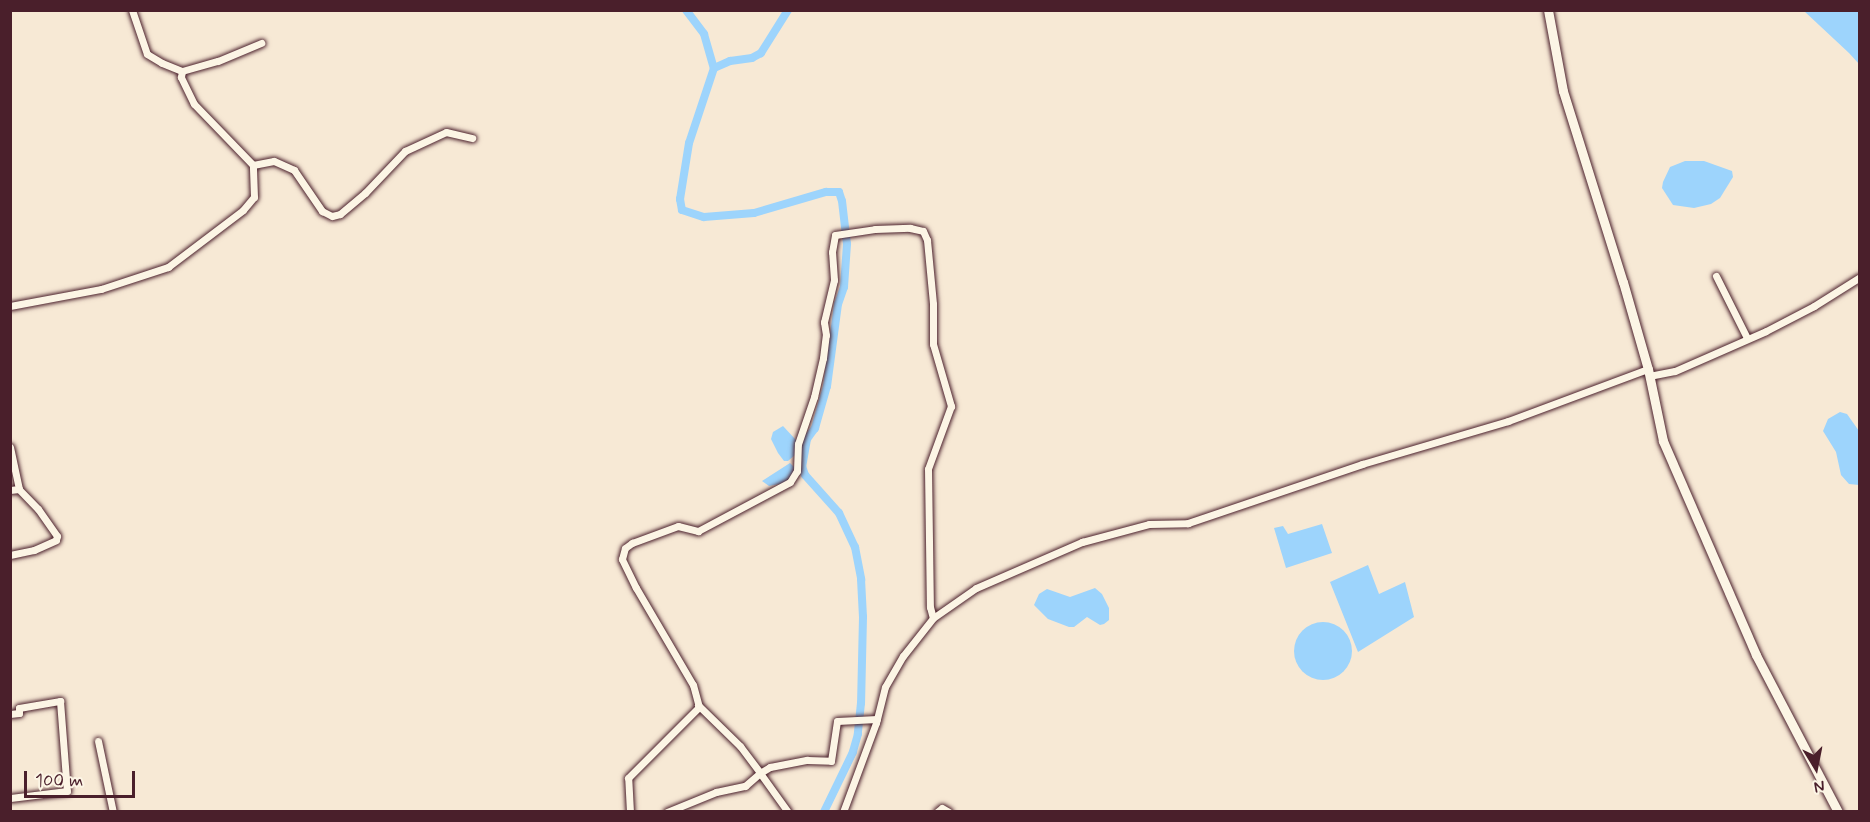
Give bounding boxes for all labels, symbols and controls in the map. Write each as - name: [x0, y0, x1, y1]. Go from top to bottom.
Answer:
- north arrow: [1786, 738, 1846, 798]
- scale bar: [27, 759, 138, 797]
- text: 100 m: [35, 769, 83, 793]
- text: N: [1812, 775, 1826, 797]

